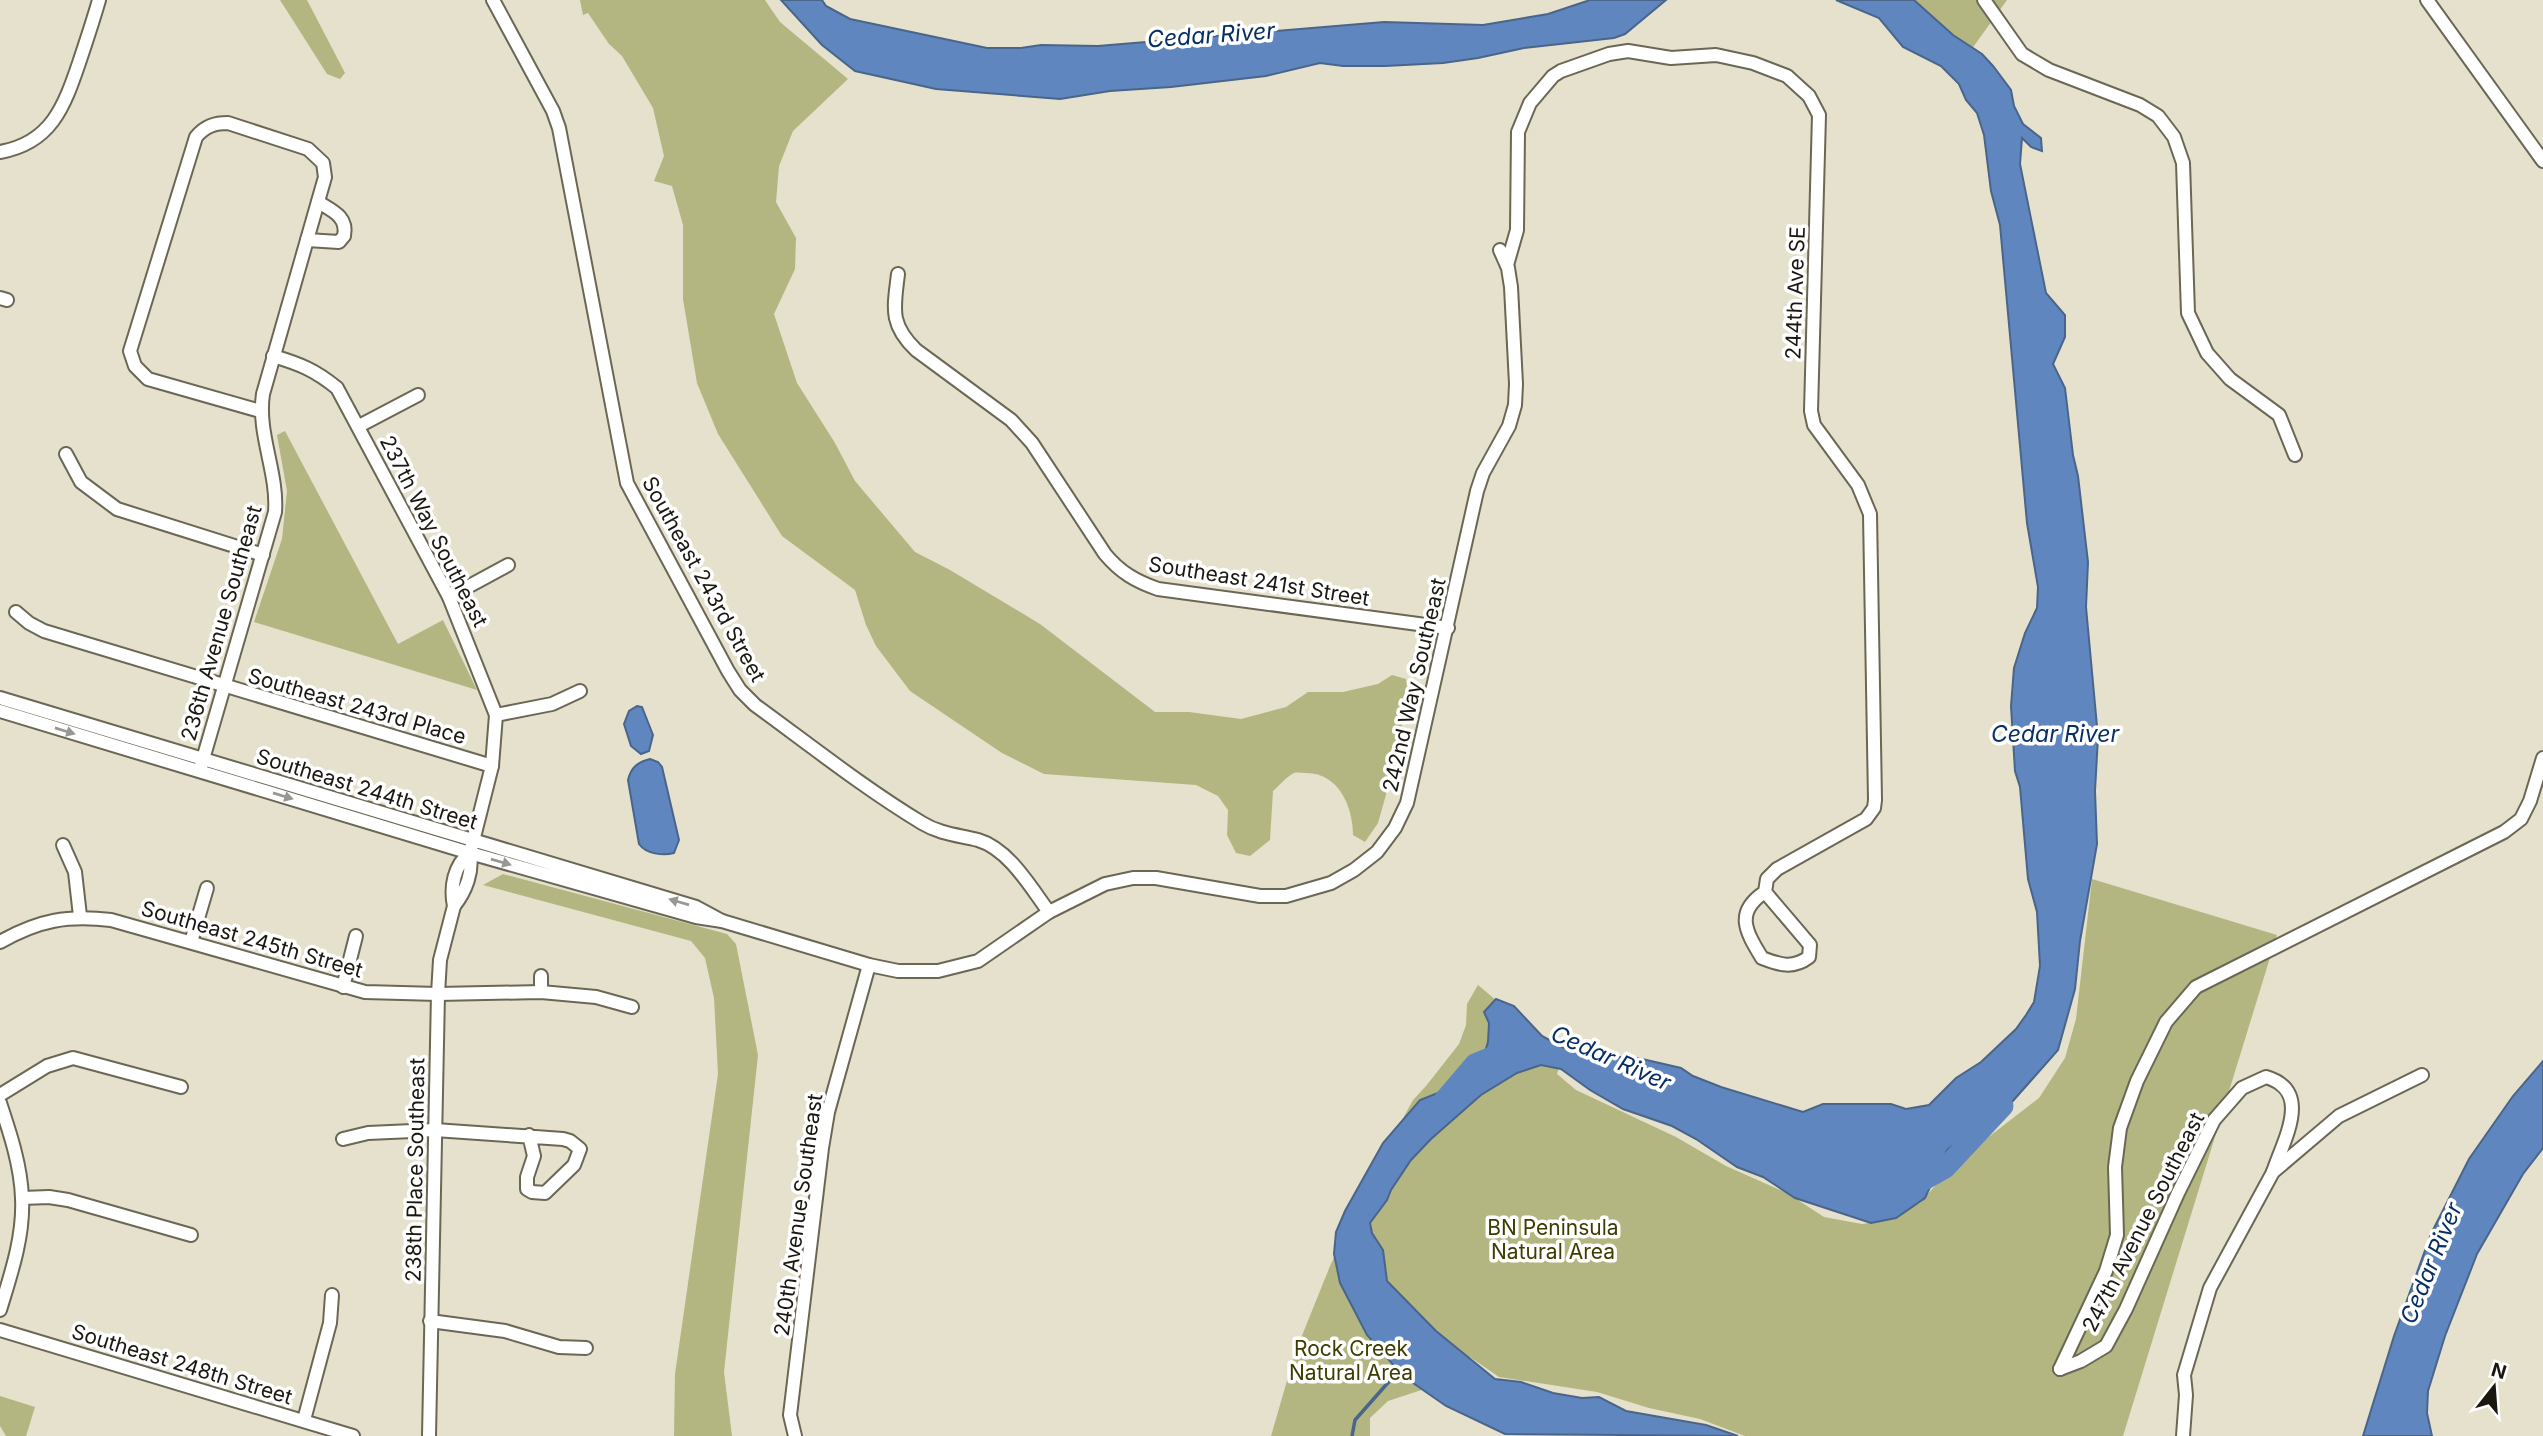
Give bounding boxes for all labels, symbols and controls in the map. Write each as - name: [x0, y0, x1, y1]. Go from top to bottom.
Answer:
- water label: Cedar River: [1146, 16, 1277, 53]
- street label: 244th Ave SE: [1780, 226, 1810, 360]
- street label: 237th Way Southeast: [375, 431, 493, 631]
- street label: Southeast 243rd Street: [637, 472, 771, 686]
- street label: 236th Avenue Southeast: [175, 502, 267, 744]
- street label: Southeast 241st Street: [1147, 551, 1371, 611]
- street label: 242nd Way Southeast: [1377, 575, 1451, 794]
- street label: Southeast 243rd Place: [245, 663, 469, 749]
- water label: Cedar River: [1991, 720, 2120, 748]
- one-way arrow: [55, 726, 76, 736]
- street label: Southeast 244th Street: [253, 743, 481, 835]
- one-way arrow: [273, 792, 294, 802]
- one-way arrow: [491, 857, 512, 867]
- street label: Southeast 245th Street: [138, 895, 366, 983]
- one-way arrow: [668, 897, 689, 907]
- water label: Cedar River: [1547, 1019, 1676, 1097]
- street label: 238th Place Southeast: [401, 1057, 429, 1282]
- street label: 240th Avenue Southeast: [769, 1092, 827, 1338]
- street label: 247th Avenue Southeast: [2077, 1108, 2209, 1336]
- water label: Cedar River: [2394, 1197, 2468, 1328]
- park label: BN Peninsula Natural Area: [1487, 1215, 1619, 1264]
- street label: Southeast 248th Street: [69, 1319, 295, 1410]
- park label: Rock Creek Natural Area: [1289, 1336, 1413, 1385]
- north arrow: [2459, 1352, 2529, 1422]
- text: N: [2489, 1358, 2509, 1384]

